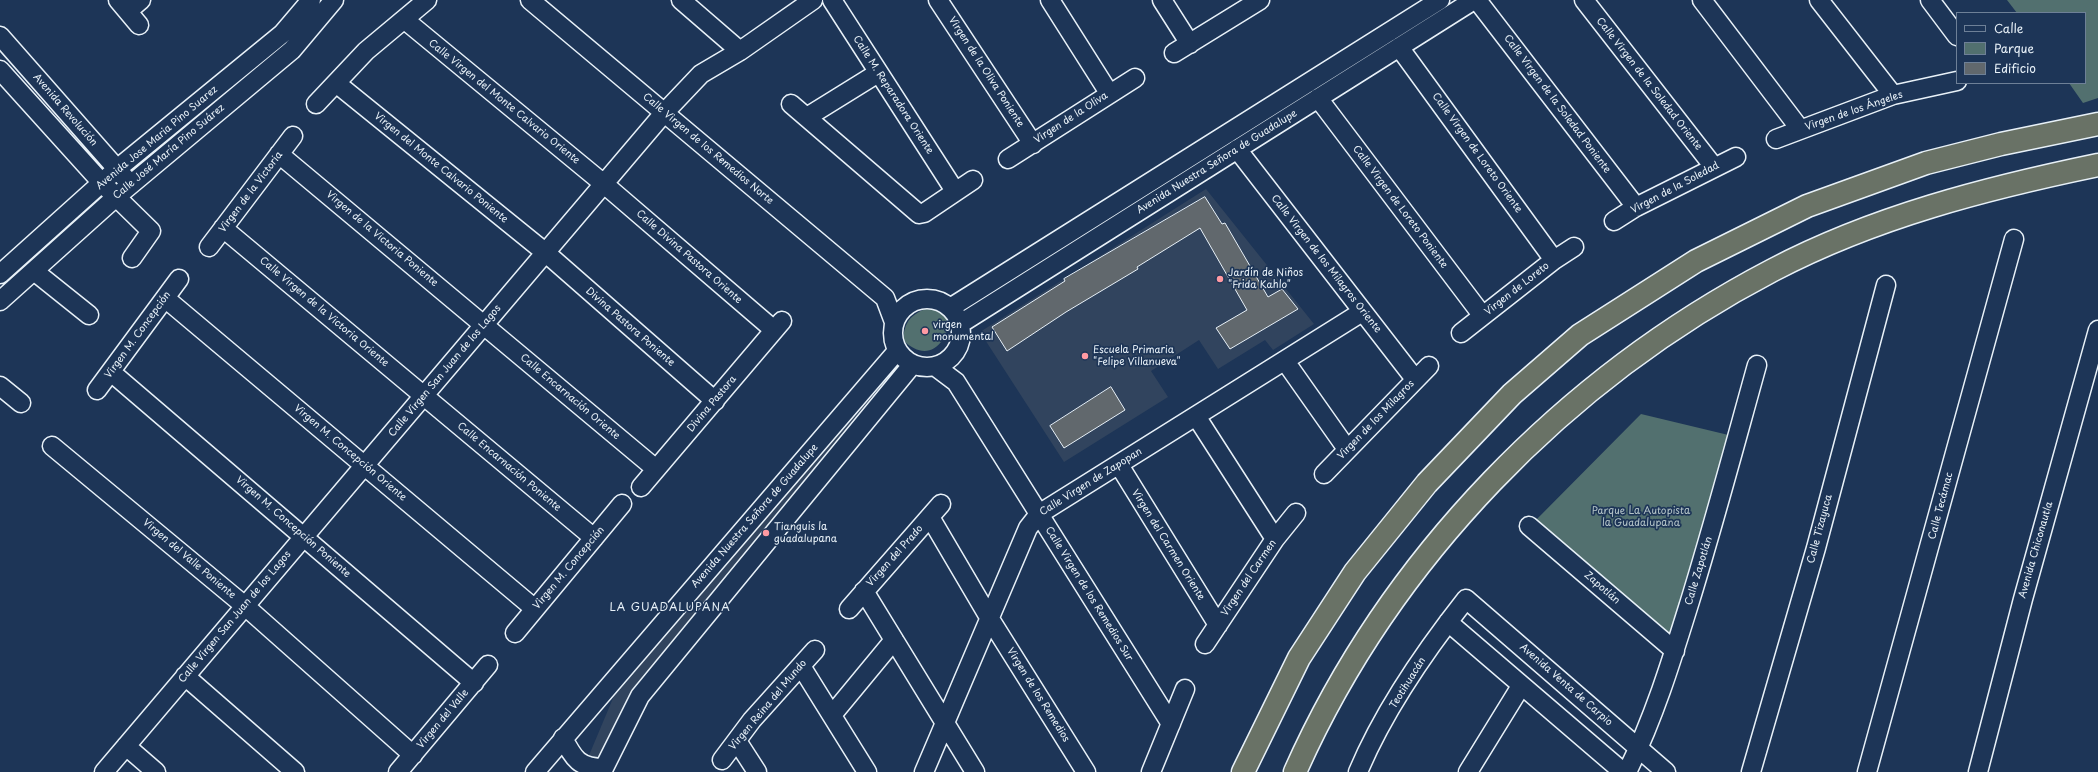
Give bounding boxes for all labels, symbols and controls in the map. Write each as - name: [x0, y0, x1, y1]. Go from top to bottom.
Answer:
- legend: [1956, 12, 2086, 84]
- street label: Virgen de la Oliva Poniente: [946, 14, 1026, 130]
- street label: Calle Virgen de la Soledad Oriente: [1594, 15, 1704, 153]
- text: Calle: [1994, 19, 2023, 37]
- street label: Calle Virgen de la Soledad Poniente: [1501, 32, 1613, 176]
- street label: Calle M. Reparadora Oriente: [850, 34, 936, 156]
- street label: Calle Virgen del Monte Calvario Oriente: [426, 37, 582, 167]
- text: Parque: [1994, 39, 2034, 57]
- text: Edificio: [1994, 59, 2036, 77]
- street label: Avenida Revolución: [30, 71, 100, 149]
- street label: Avenida Jose Maria Pino Suarez: [94, 84, 220, 192]
- street label: Virgen de los Ángeles: [1804, 89, 1904, 133]
- street label: Virgen de la Oliva: [1032, 90, 1110, 146]
- street label: Calle Virgen de los Remedios Norte: [640, 91, 776, 207]
- street label: Calle Virgen de Loreto Oriente: [1429, 91, 1525, 215]
- street label: Calle José María Pino Suárez: [111, 102, 227, 202]
- street label: Avenida Nuestra Señora de Guadalupe: [1135, 107, 1299, 217]
- street label: Virgen del Monte Calvario Poniente: [372, 110, 510, 226]
- street label: Calle Virgen de Loreto Poniente: [1350, 143, 1450, 271]
- street label: Virgen de la Victoria: [217, 149, 285, 235]
- street label: Virgen de la Soledad: [1629, 160, 1721, 216]
- street label: Virgen de la Victoria Poniente: [324, 189, 440, 289]
- street label: Calle Virgen de los Milagros Oriente: [1268, 193, 1384, 335]
- street label: Calle Divina Pastora Oriente: [634, 208, 744, 306]
- street label: Calle Virgen de la Victoria Oriente: [257, 254, 391, 370]
- street label: Virgen de Loreto: [1482, 260, 1552, 318]
- place label: Jardín de Niños "Frida Kahlo": [1228, 267, 1303, 290]
- marker: Jardín de Niños "Frida Kahlo": [1215, 274, 1225, 284]
- street label: Divina Pastora Poniente: [583, 285, 677, 369]
- street label: Virgen M. Concepción: [102, 289, 174, 381]
- street label: Calle Virgen San Juan de los Lagos: [386, 303, 504, 439]
- place label: virgen monumental: [933, 319, 994, 342]
- marker: virgen monumental: [920, 326, 930, 336]
- place label: Escuela Primaria "Felipe Villanueva": [1093, 344, 1181, 368]
- marker: Escuela Primaria "Felipe Villanueva": [1080, 351, 1090, 361]
- street label: Calle Encarnación Oriente: [518, 352, 622, 442]
- street label: Divina Pastora: [685, 373, 739, 435]
- street label: Virgen de los Milagros: [1335, 378, 1417, 462]
- street label: Virgen M. Concepción Oriente: [291, 402, 409, 504]
- street label: Calle Encarnación Poniente: [455, 420, 563, 514]
- street label: Avenida Nuestra Señora de Guadalupe: [689, 442, 821, 590]
- street label: Calle Virgen de Zapopan: [1038, 446, 1144, 518]
- street label: Calle Tecámac: [1926, 471, 1956, 541]
- street label: Virgen M. Concepción Poniente: [233, 474, 353, 580]
- street label: Virgen del Carmen Oriente: [1129, 487, 1207, 603]
- street label: Calle Tizayuca: [1805, 493, 1835, 565]
- street label: Avenida Chiconautla: [2017, 500, 2055, 600]
- park label: Parque La Autopista la Guadalupana: [1592, 505, 1690, 528]
- street label: Virgen del Valle Poniente: [140, 517, 238, 601]
- place label: Tianguis la guadalupana: [774, 521, 837, 544]
- street label: Virgen del Prado: [864, 523, 926, 589]
- street label: Virgen M. Concepción: [531, 524, 607, 612]
- street label: Calle Virgen de los Remedios Sur: [1043, 525, 1135, 663]
- marker: Tianguis la guadalupana: [761, 528, 771, 538]
- street label: Calle Zapotlán: [1683, 535, 1715, 607]
- street label: Virgen del Carmen: [1219, 537, 1279, 619]
- street label: Calle Virgen San Juan de los Lagos: [176, 549, 294, 685]
- street label: Zapotlán: [1582, 569, 1622, 607]
- district label: LA GUADALUPANA: [611, 601, 729, 615]
- street label: Avenida Venta de Carpio: [1517, 641, 1615, 729]
- street label: Virgen de los Remedios: [1004, 646, 1072, 744]
- street label: Teotihuacán: [1387, 655, 1429, 711]
- street label: Virgen Reina del Mundo: [727, 658, 809, 752]
- street label: Virgen del Valle: [415, 687, 471, 751]

